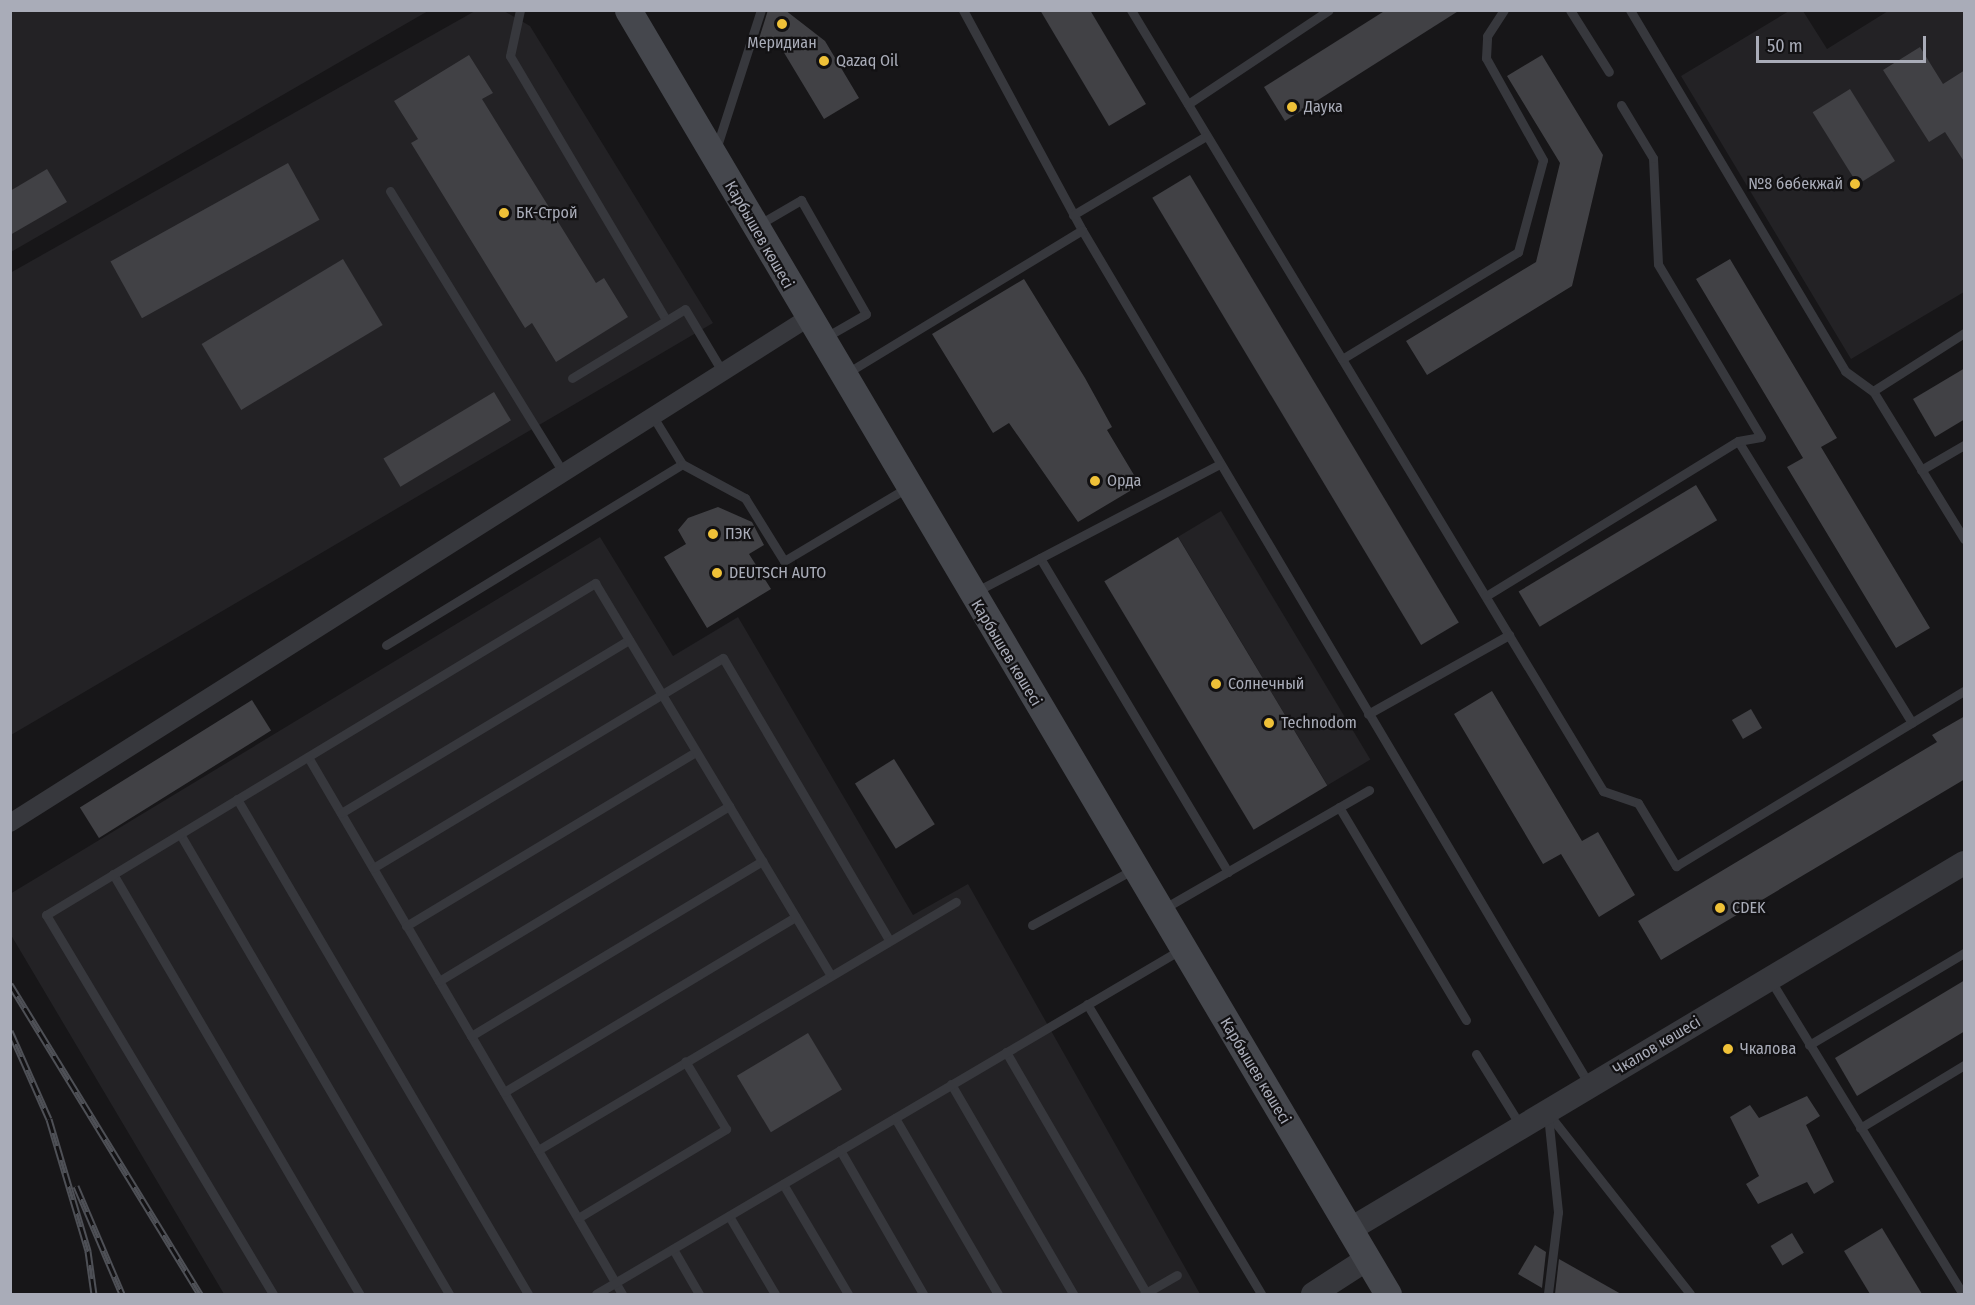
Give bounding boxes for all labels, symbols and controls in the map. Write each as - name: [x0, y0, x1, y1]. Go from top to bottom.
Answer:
- marker: Меридиан: [775, 17, 789, 31]
- scale bar: [1759, 24, 1928, 62]
- place label: Меридиан: [747, 33, 817, 53]
- text: 50 m: [1767, 35, 1803, 57]
- place label: Qazaq Oil: [836, 51, 898, 71]
- marker: Qazaq Oil: [817, 54, 831, 68]
- place label: Даука: [1304, 97, 1343, 117]
- marker: Даука: [1285, 100, 1299, 114]
- place label: №8 бөбекжай: [1748, 174, 1843, 194]
- marker: №8 бөбекжай: [1848, 177, 1862, 191]
- street label: Карбышев көшесі: [720, 178, 798, 292]
- place label: БК-Строй: [516, 203, 578, 223]
- marker: БК-Строй: [497, 206, 511, 220]
- place label: Орда: [1107, 471, 1141, 491]
- marker: Орда: [1088, 474, 1102, 488]
- place label: ПЭК: [725, 524, 751, 544]
- marker: ПЭК: [706, 527, 720, 541]
- place label: DEUTSCH AUTO: [729, 563, 826, 583]
- marker: DEUTSCH AUTO: [710, 566, 724, 580]
- street label: Карбышев көшесі: [967, 596, 1045, 710]
- place label: Солнечный: [1228, 674, 1304, 694]
- marker: Солнечный: [1209, 677, 1223, 691]
- place label: Technodom: [1281, 713, 1357, 733]
- marker: Technodom: [1262, 716, 1276, 730]
- place label: CDEK: [1732, 898, 1765, 918]
- marker: CDEK: [1713, 901, 1727, 915]
- street label: Чкалов көшесі: [1610, 1012, 1704, 1080]
- street label: Карбышев көшесі: [1216, 1014, 1294, 1128]
- place label: Чкалова: [1740, 1039, 1796, 1059]
- marker: Чкалова: [1721, 1042, 1735, 1056]

